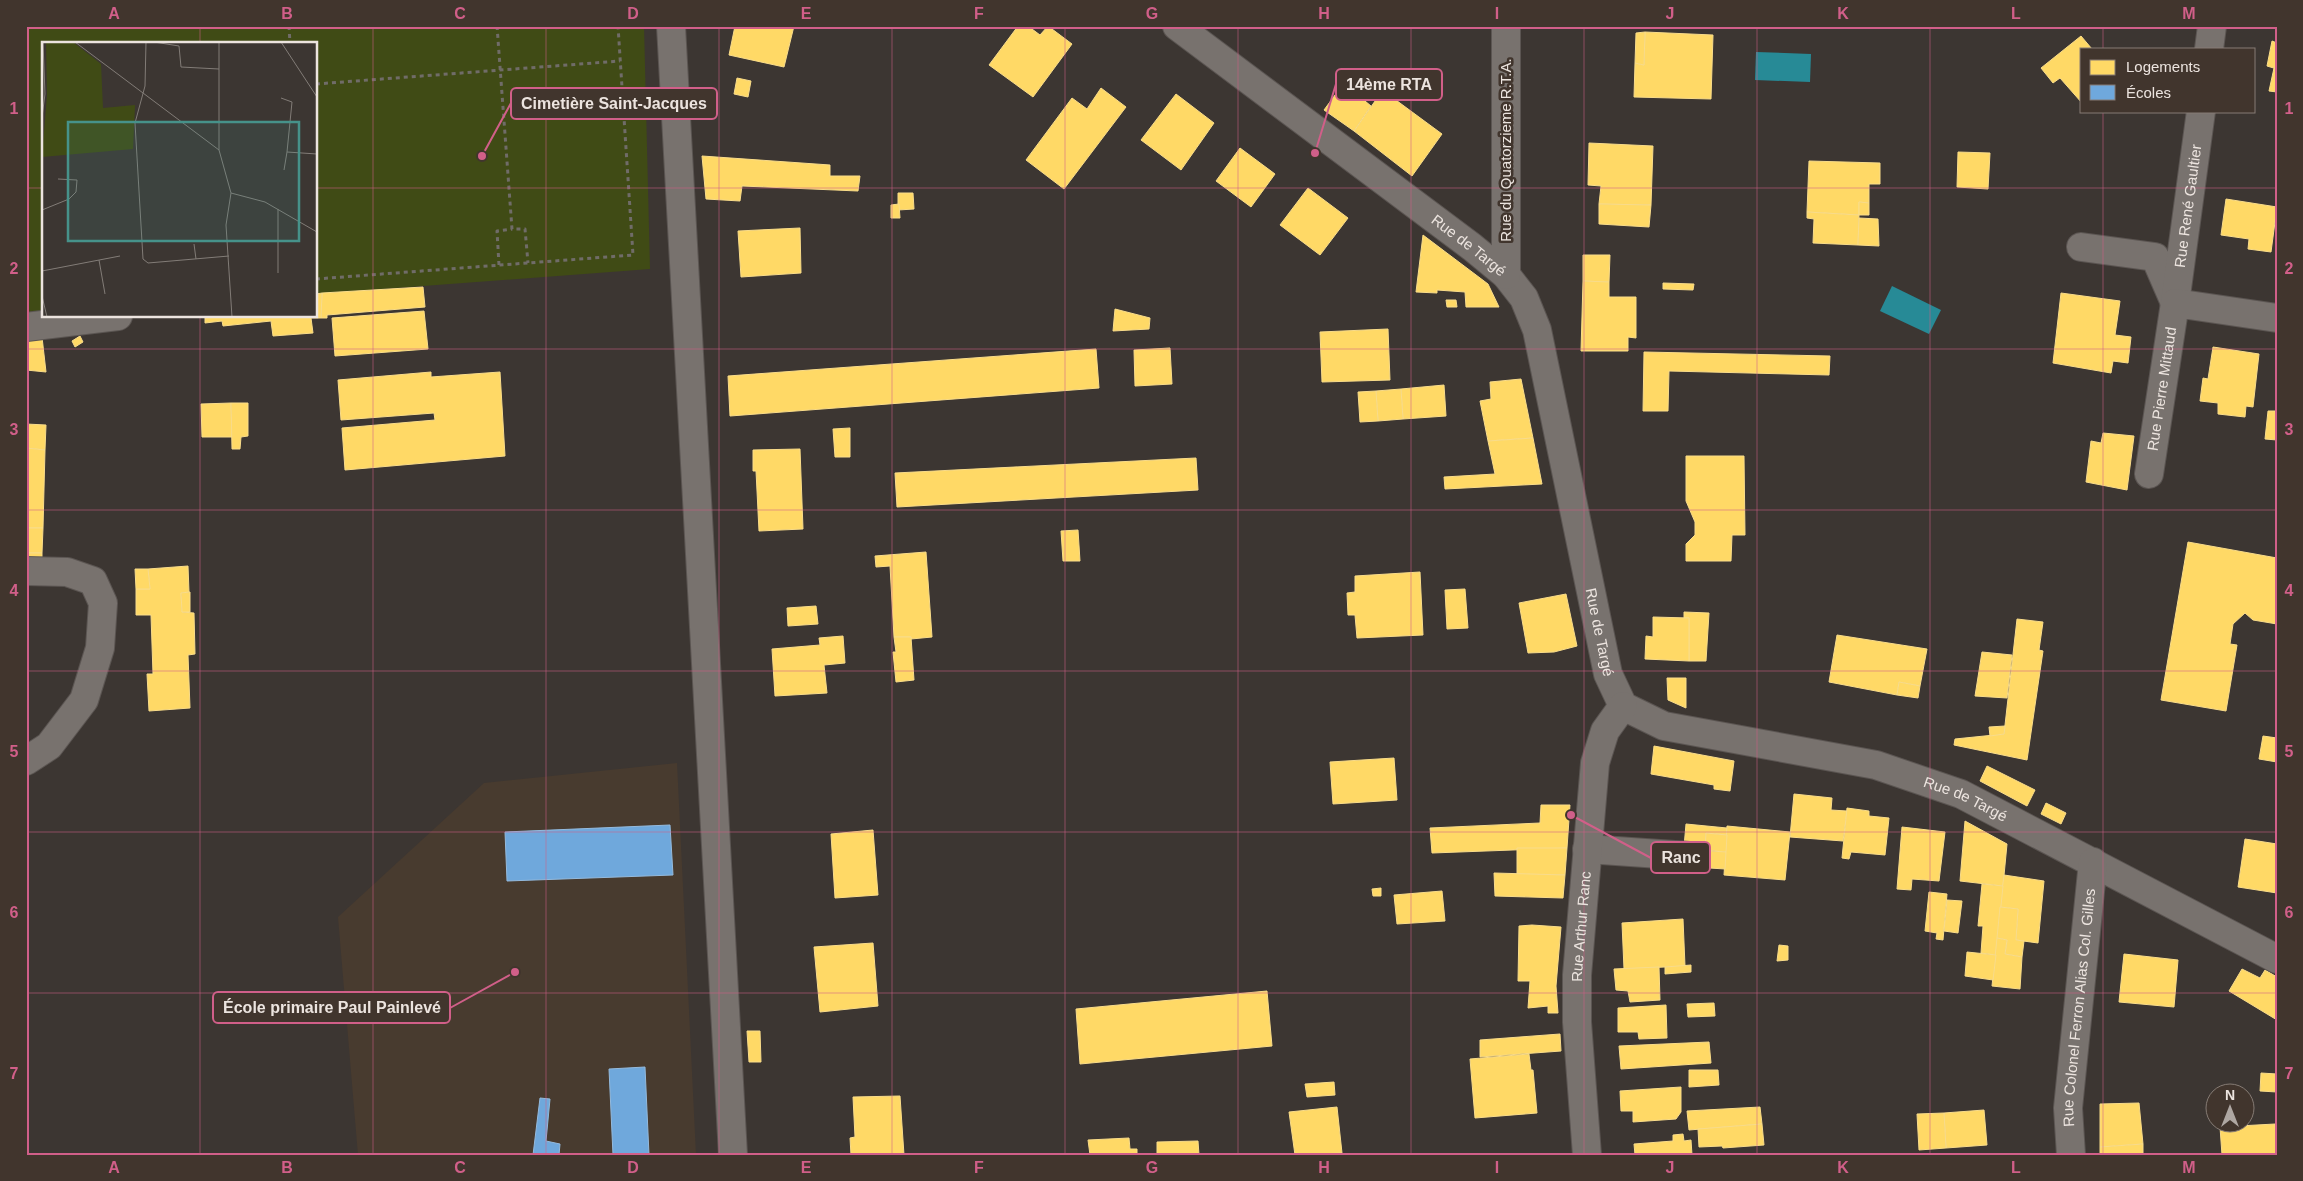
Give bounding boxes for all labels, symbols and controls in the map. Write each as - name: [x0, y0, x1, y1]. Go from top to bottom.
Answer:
- text: A: [108, 5, 120, 22]
- text: B: [281, 5, 293, 22]
- text: C: [454, 5, 466, 22]
- text: D: [627, 5, 639, 22]
- text: E: [801, 5, 812, 22]
- text: F: [974, 5, 984, 22]
- text: G: [1146, 5, 1158, 22]
- text: H: [1318, 5, 1330, 22]
- text: I: [1495, 5, 1499, 22]
- text: J: [1666, 5, 1674, 22]
- text: K: [1837, 5, 1849, 22]
- text: L: [2011, 5, 2021, 22]
- text: M: [2182, 5, 2196, 22]
- inset map: [42, 42, 318, 318]
- legend: [2080, 48, 2256, 112]
- street label: Rue du Quatorzieme R.T.A.: [1497, 58, 1514, 242]
- text: Logements: [2126, 58, 2200, 75]
- callout: 14ème RTA: [1336, 69, 1442, 100]
- text: 14ème RTA: [1346, 76, 1432, 93]
- text: Écoles: [2126, 84, 2171, 101]
- callout: Cimetière Saint-Jacques: [511, 88, 717, 119]
- text: Cimetière Saint-Jacques: [521, 95, 707, 112]
- text: 1: [10, 100, 19, 117]
- text: 1: [2285, 100, 2294, 117]
- street label: Rue René Gaultier: [2171, 143, 2204, 269]
- street label: Rue de Targé: [1428, 211, 1510, 279]
- text: 2: [10, 260, 19, 277]
- text: 2: [2285, 260, 2294, 277]
- street label: Rue Pierre Mittaud: [2144, 326, 2179, 452]
- text: 3: [10, 421, 19, 438]
- text: 3: [2285, 421, 2294, 438]
- text: 4: [10, 582, 19, 599]
- text: 4: [2285, 582, 2294, 599]
- street label: Rue de Targé: [1582, 586, 1617, 678]
- text: 5: [10, 743, 19, 760]
- text: 5: [2285, 743, 2294, 760]
- street label: Rue de Targé: [1922, 773, 2010, 825]
- callout: Ranc: [1651, 842, 1710, 873]
- text: Ranc: [1661, 849, 1701, 866]
- street label: Rue Arthur Ranc: [1568, 870, 1594, 982]
- street label: Rue Colonel Ferron Alias Col. Gilles: [2059, 888, 2098, 1127]
- text: 6: [10, 904, 19, 921]
- text: 6: [2285, 904, 2294, 921]
- callout: École primaire Paul Painlevé: [213, 992, 450, 1023]
- text: École primaire Paul Painlevé: [223, 998, 441, 1016]
- text: 7: [10, 1065, 19, 1082]
- text: 7: [2285, 1065, 2294, 1082]
- north arrow: [2206, 1084, 2256, 1134]
- text: N: [2225, 1087, 2235, 1103]
- text: A: [108, 1159, 120, 1176]
- text: B: [281, 1159, 293, 1176]
- text: C: [454, 1159, 466, 1176]
- text: D: [627, 1159, 639, 1176]
- text: E: [801, 1159, 812, 1176]
- text: F: [974, 1159, 984, 1176]
- text: G: [1146, 1159, 1158, 1176]
- text: H: [1318, 1159, 1330, 1176]
- text: I: [1495, 1159, 1499, 1176]
- text: J: [1666, 1159, 1674, 1176]
- text: K: [1837, 1159, 1849, 1176]
- text: L: [2011, 1159, 2021, 1176]
- text: M: [2182, 1159, 2196, 1176]

